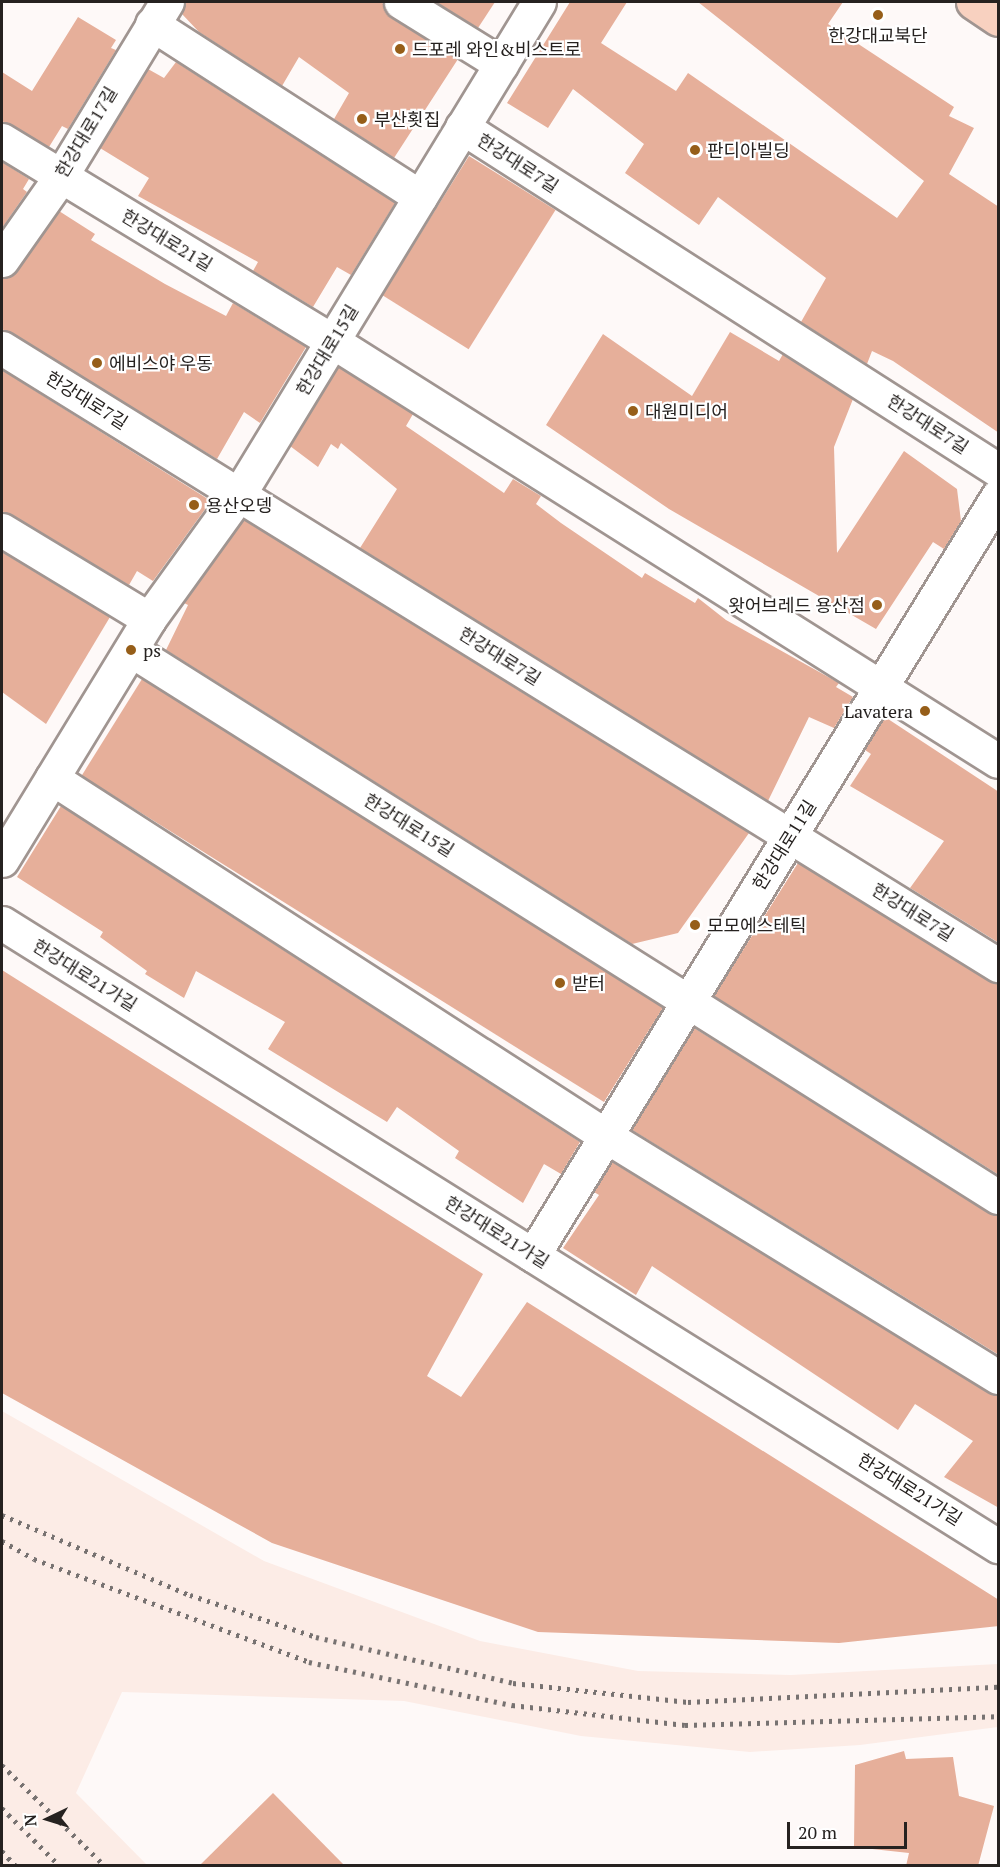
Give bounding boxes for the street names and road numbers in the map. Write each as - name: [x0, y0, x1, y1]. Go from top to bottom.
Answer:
- street label: 한강대로17길: [50, 83, 122, 181]
- street label: 한강대로7길: [473, 129, 563, 197]
- street label: 한강대로21길: [118, 204, 216, 276]
- street label: 한강대로15길: [291, 301, 363, 399]
- street label: 한강대로7길: [42, 366, 132, 434]
- street label: 한강대로7길: [883, 390, 973, 458]
- street label: 한강대로7길: [455, 622, 545, 690]
- street label: 한강대로15길: [360, 789, 458, 861]
- street label: 한강대로11길: [748, 796, 820, 894]
- street label: 한강대로7길: [868, 878, 958, 946]
- street label: 한강대로21가길: [29, 934, 141, 1016]
- street label: 한강대로21가길: [441, 1191, 553, 1273]
- street label: 한강대로21가길: [854, 1448, 966, 1530]

